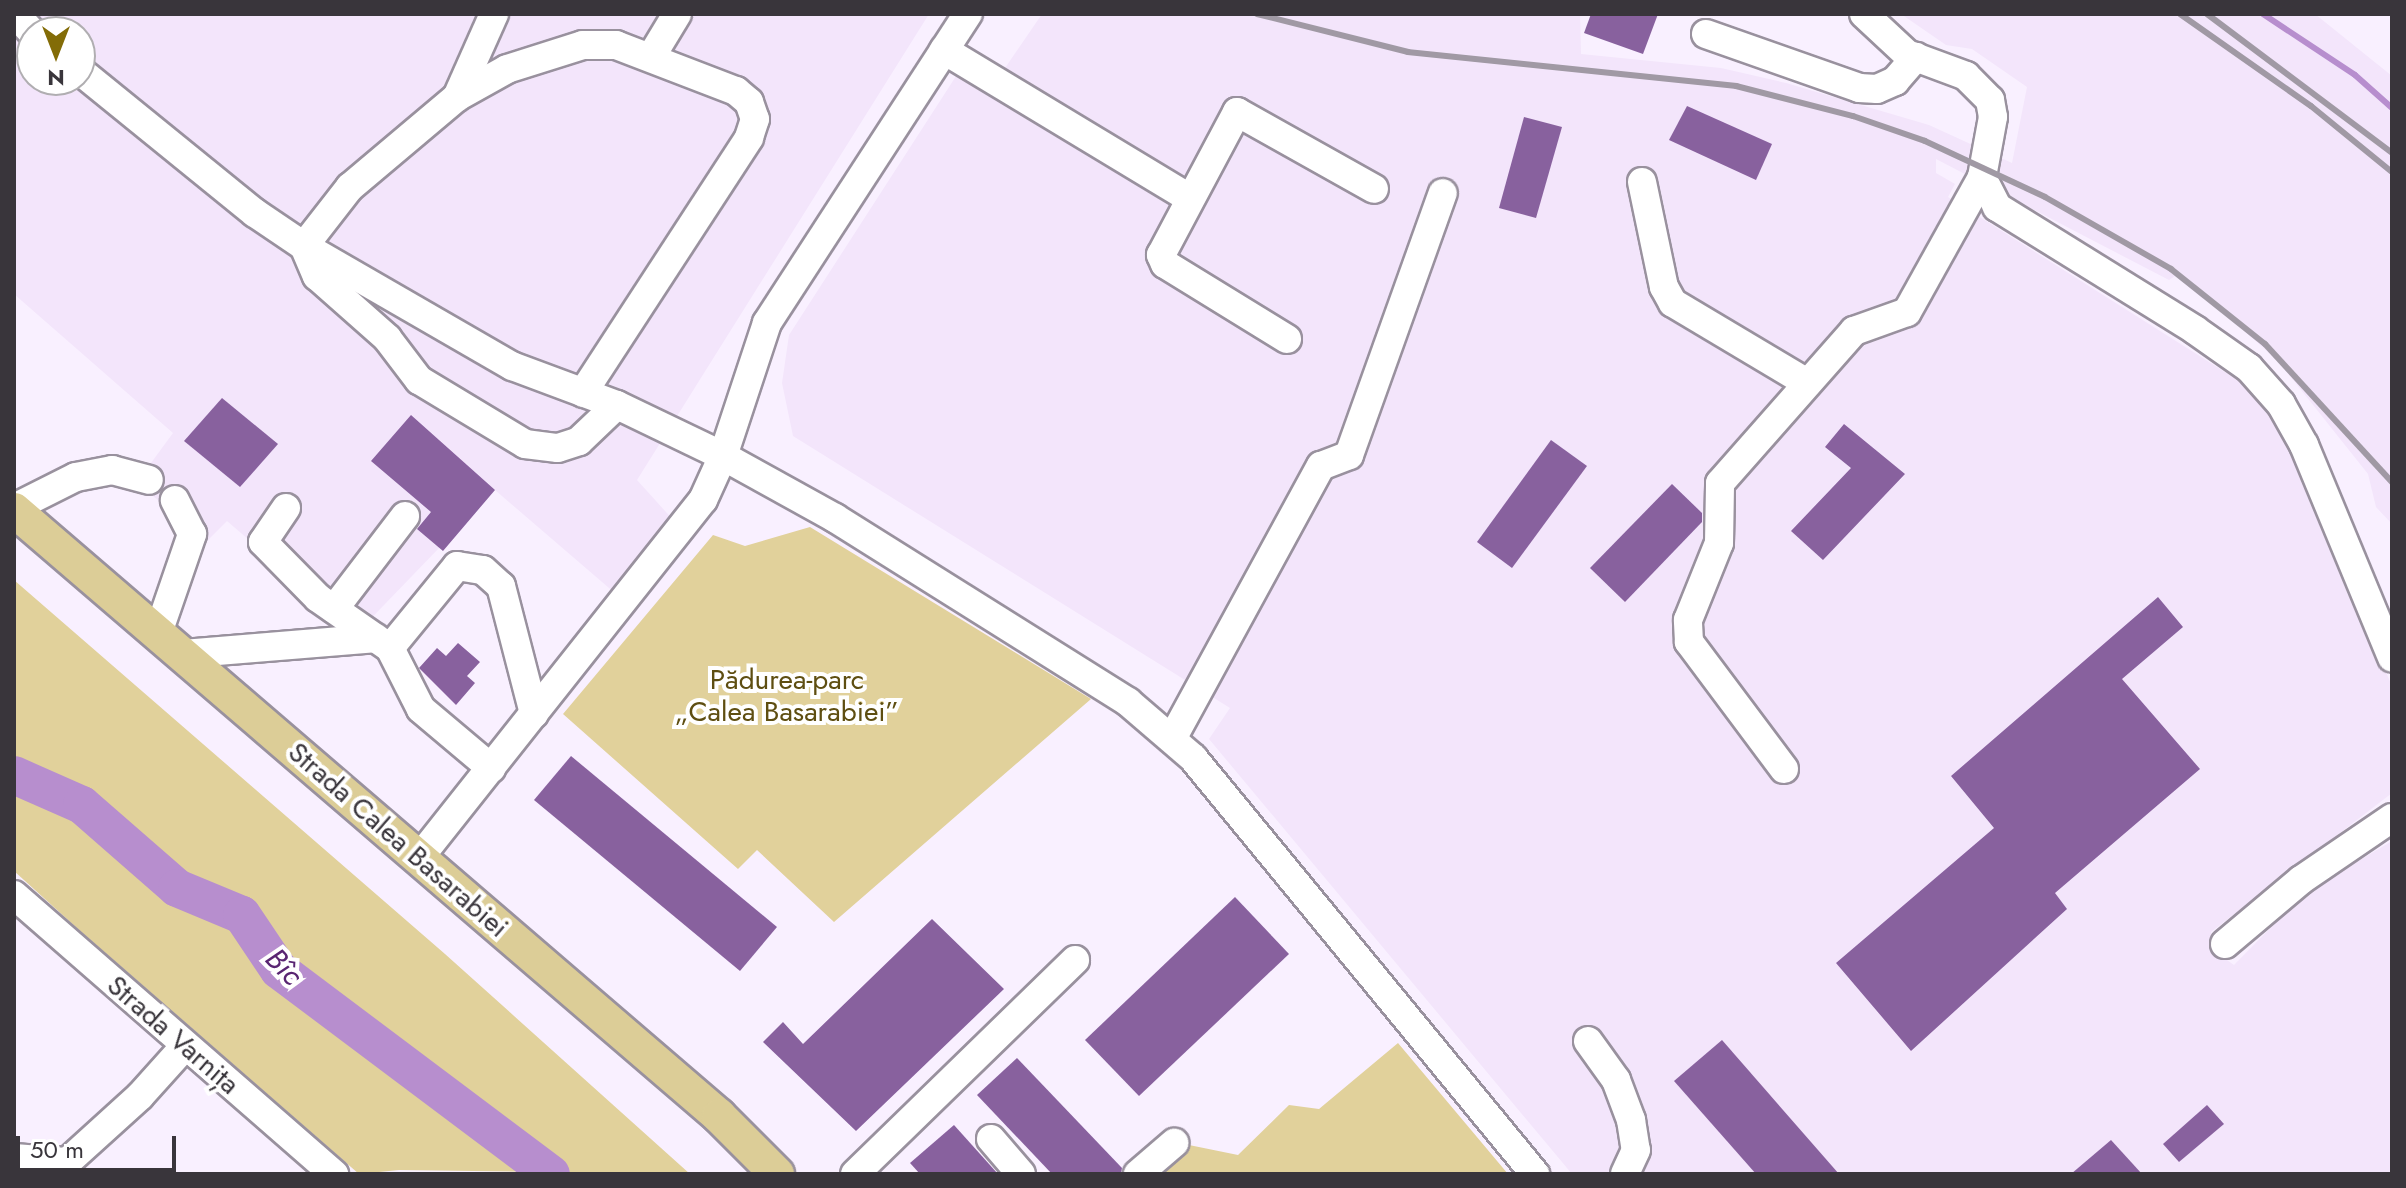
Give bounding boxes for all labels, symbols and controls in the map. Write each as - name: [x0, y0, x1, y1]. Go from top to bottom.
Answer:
- north arrow: [16, 16, 96, 96]
- text: N: [47, 62, 65, 94]
- park label: Pădurea-parc „Calea Basarabiei”: [675, 663, 899, 729]
- street label: Strada Calea Basarabiei: [281, 735, 515, 945]
- water label: Bîc: [258, 941, 310, 993]
- street label: Strada Varnița: [100, 969, 246, 1101]
- scale bar: [20, 1120, 180, 1170]
- text: 50 m: [30, 1132, 84, 1167]

